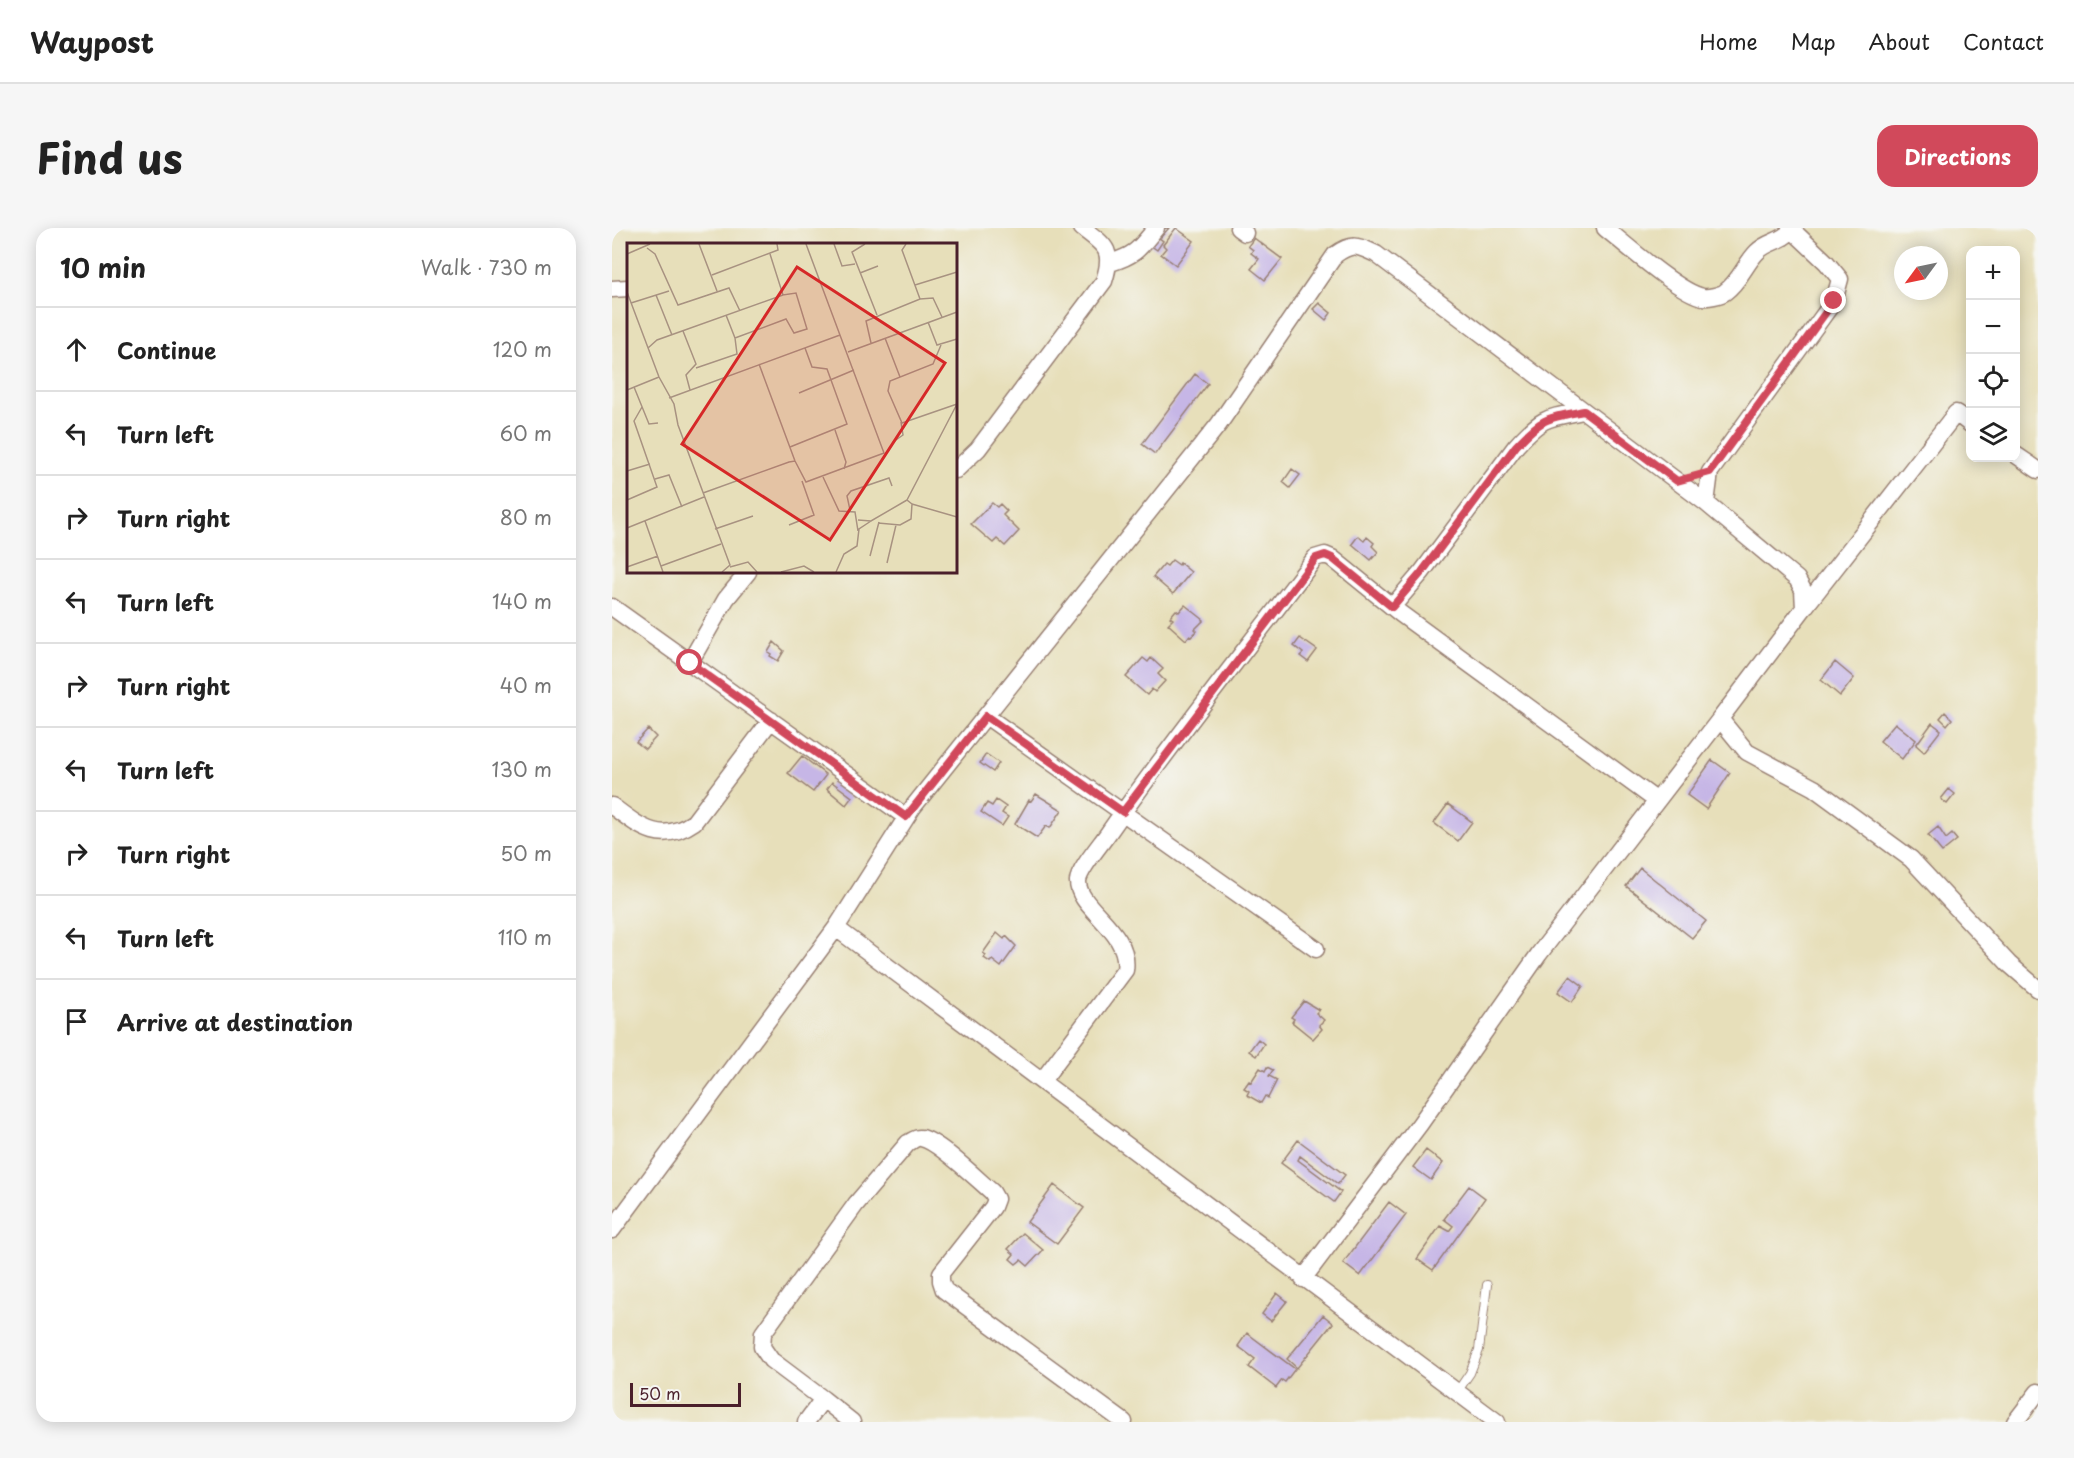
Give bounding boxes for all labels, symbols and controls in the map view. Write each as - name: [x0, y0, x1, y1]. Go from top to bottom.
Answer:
- text: Waypost: [30, 20, 154, 63]
- text: Home: [1699, 25, 1758, 57]
- text: Map: [1791, 25, 1836, 57]
- text: About: [1869, 25, 1930, 57]
- text: Contact: [1963, 25, 2044, 57]
- text: Find us: [36, 125, 183, 188]
- button: Directions: [1877, 125, 2038, 187]
- inset map: [627, 243, 957, 573]
- north arrow: [1894, 246, 1948, 300]
- map controls: [1966, 246, 2020, 462]
- button: +: [1966, 246, 2020, 300]
- text: 10 min: [60, 248, 146, 287]
- text: Walk · 730 m: [421, 252, 552, 282]
- route end: [1820, 287, 1846, 313]
- button: −: [1966, 300, 2020, 354]
- icon: ahead: [60, 333, 93, 366]
- text: Continue: [117, 333, 216, 366]
- text: 120 m: [493, 334, 552, 364]
- button: locate: [1966, 354, 2020, 408]
- button: layers: [1966, 408, 2020, 462]
- icon: left: [60, 417, 93, 450]
- text: Turn left: [117, 417, 214, 450]
- text: 60 m: [500, 418, 552, 448]
- icon: right: [60, 501, 93, 534]
- text: Turn right: [117, 501, 230, 534]
- text: 80 m: [500, 502, 552, 532]
- icon: left: [60, 585, 93, 618]
- text: Turn left: [117, 585, 214, 618]
- text: 140 m: [492, 586, 552, 616]
- route start: [676, 649, 702, 675]
- icon: right: [60, 669, 93, 702]
- text: Turn right: [117, 669, 230, 702]
- text: 40 m: [500, 670, 552, 700]
- icon: left: [60, 753, 93, 786]
- text: Turn left: [117, 753, 214, 786]
- text: 130 m: [492, 754, 552, 784]
- icon: right: [60, 837, 93, 870]
- text: Turn right: [117, 837, 230, 870]
- text: 50 m: [500, 838, 552, 868]
- icon: left: [60, 921, 93, 954]
- text: Turn left: [117, 921, 214, 954]
- text: 110 m: [498, 922, 552, 952]
- icon: arrive: [60, 1005, 93, 1038]
- text: Arrive at destination: [117, 1005, 353, 1038]
- scale bar: [630, 1380, 741, 1408]
- text: 50 m: [639, 1381, 680, 1405]

